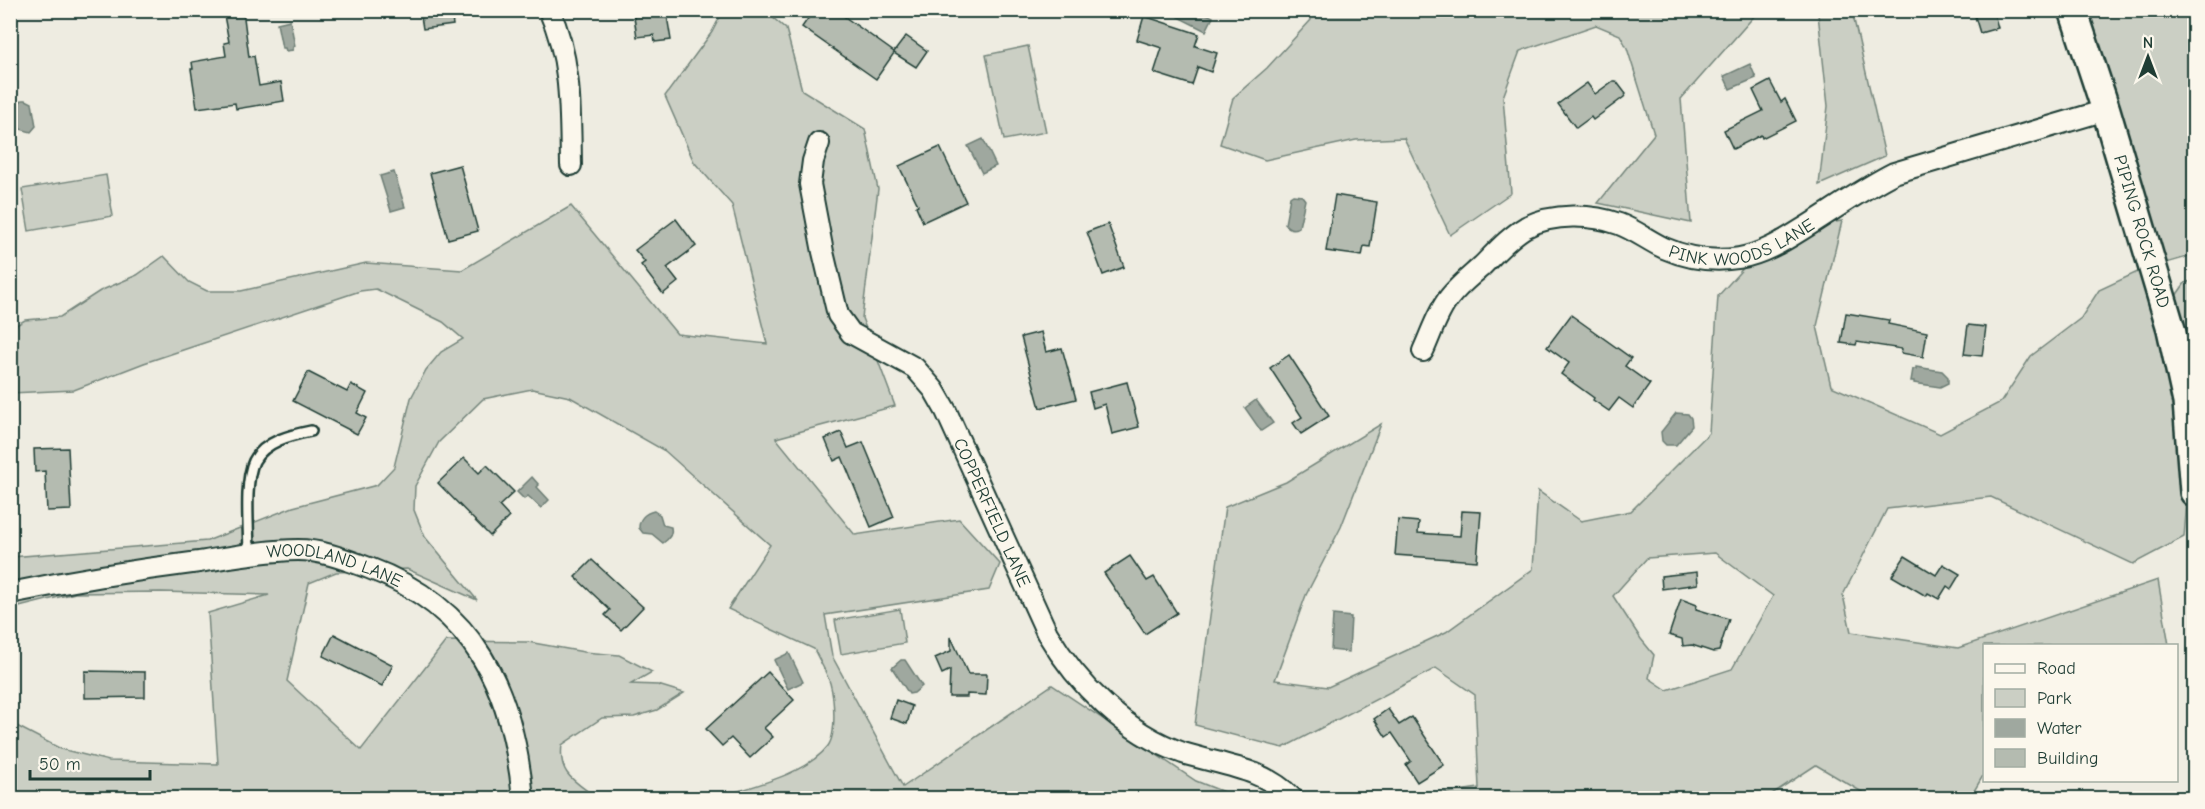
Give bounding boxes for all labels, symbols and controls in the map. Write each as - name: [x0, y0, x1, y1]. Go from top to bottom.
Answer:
- north arrow: [2118, 27, 2178, 87]
- text: N: [2143, 34, 2153, 52]
- street label: PIPING ROCK ROAD: [2109, 152, 2175, 310]
- street label: PINK WOODS LANE: [1666, 214, 1818, 270]
- street label: COPPERFIELD LANE: [949, 435, 1035, 590]
- street label: WOODLAND LANE: [266, 539, 406, 592]
- legend: [1983, 644, 2178, 782]
- text: Road: [2037, 658, 2076, 679]
- text: Park: [2037, 688, 2072, 709]
- text: Water: [2037, 718, 2082, 739]
- scale bar: [30, 743, 150, 781]
- text: Building: [2037, 748, 2099, 769]
- text: 50 m: [39, 754, 81, 775]

